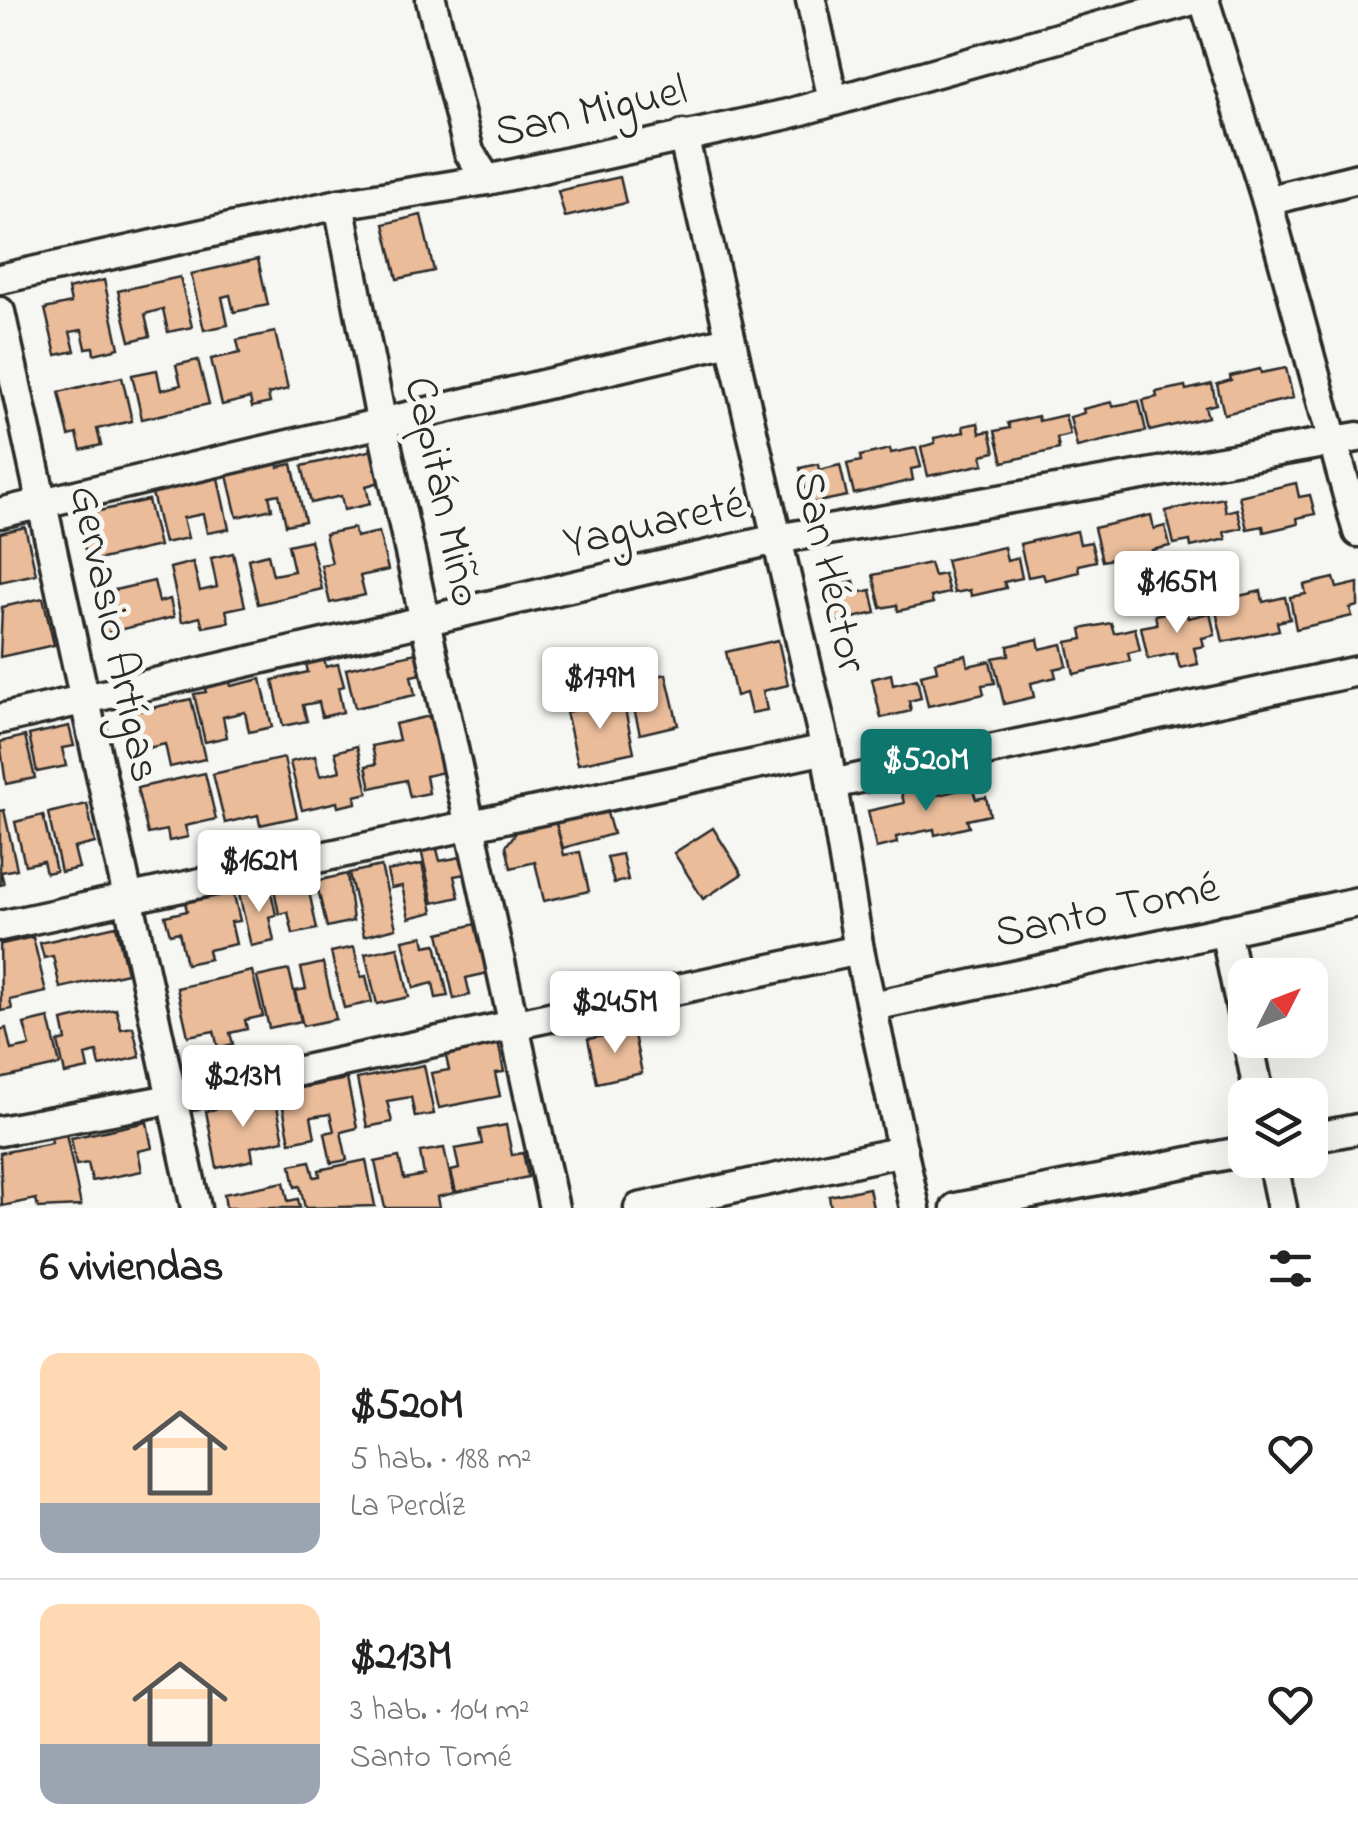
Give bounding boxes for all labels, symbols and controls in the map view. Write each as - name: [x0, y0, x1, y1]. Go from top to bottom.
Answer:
- street label: San Miguel: [488, 59, 694, 168]
- street label: Capitán Miño: [384, 371, 498, 613]
- street label: San Héctor: [773, 465, 883, 680]
- street label: Yaguareté: [558, 472, 753, 579]
- street label: Gervasio Artígas: [48, 479, 177, 789]
- pin: $165M: [1107, 551, 1247, 636]
- text: $165M: [1136, 560, 1218, 607]
- pin: $179M: [530, 647, 670, 732]
- text: $179M: [564, 656, 636, 703]
- pin: $520M: [856, 729, 996, 814]
- text: $520M: [883, 738, 969, 785]
- pin: $162M: [189, 830, 329, 915]
- text: $162M: [220, 839, 298, 886]
- street label: Santo Tomé: [989, 856, 1226, 968]
- north arrow: [1228, 958, 1328, 1058]
- map controls: [1228, 958, 1328, 1178]
- pin: $245M: [545, 971, 685, 1056]
- text: $245M: [572, 980, 658, 1027]
- pin: $213M: [173, 1045, 313, 1130]
- text: $213M: [204, 1054, 282, 1101]
- button: layers: [1228, 1078, 1328, 1178]
- text: 6 viviendas: [40, 1238, 224, 1299]
- icon: filters: [1263, 1241, 1318, 1296]
- text: $520M: [350, 1376, 464, 1437]
- icon: home: [120, 1393, 240, 1513]
- icon: heart: [1263, 1426, 1318, 1481]
- text: 5 hab. · 188 m²: [350, 1437, 532, 1484]
- text: La Perdíz: [350, 1484, 465, 1531]
- text: $213M: [350, 1627, 452, 1688]
- icon: home: [120, 1644, 240, 1764]
- icon: heart: [1263, 1677, 1318, 1732]
- text: 3 hab. · 104 m²: [350, 1688, 529, 1735]
- text: Santo Tomé: [350, 1735, 512, 1782]

